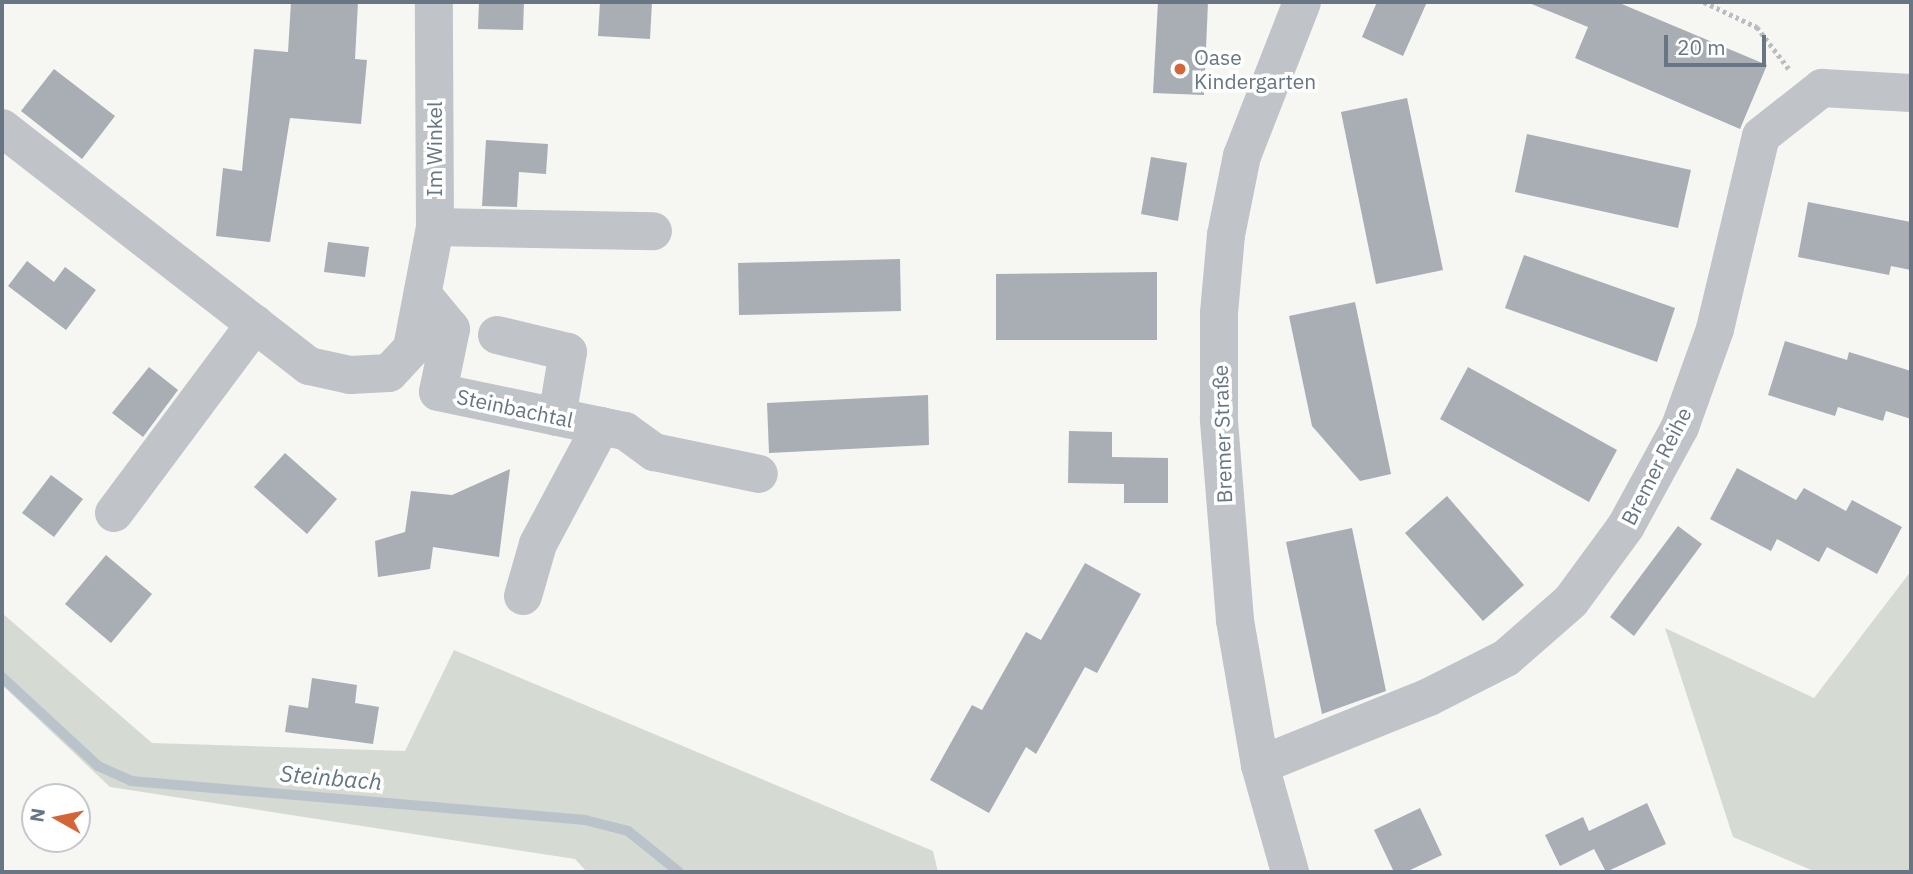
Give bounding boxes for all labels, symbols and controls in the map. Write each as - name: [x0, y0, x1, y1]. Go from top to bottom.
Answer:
- scale bar: [1668, 21, 1770, 65]
- text: 20 m: [1677, 33, 1726, 61]
- place label: Oase Kindergarten: [1194, 44, 1316, 94]
- marker: Oase Kindergarten: [1172, 61, 1188, 77]
- street label: Im Winkel: [421, 101, 447, 197]
- street label: Bremer Straße: [1207, 364, 1237, 504]
- street label: Steinbachtal: [454, 383, 576, 433]
- street label: Bremer Reihe: [1616, 403, 1696, 529]
- water label: Steinbach: [279, 759, 383, 795]
- north arrow: [21, 783, 91, 853]
- text: N: [24, 806, 50, 824]

